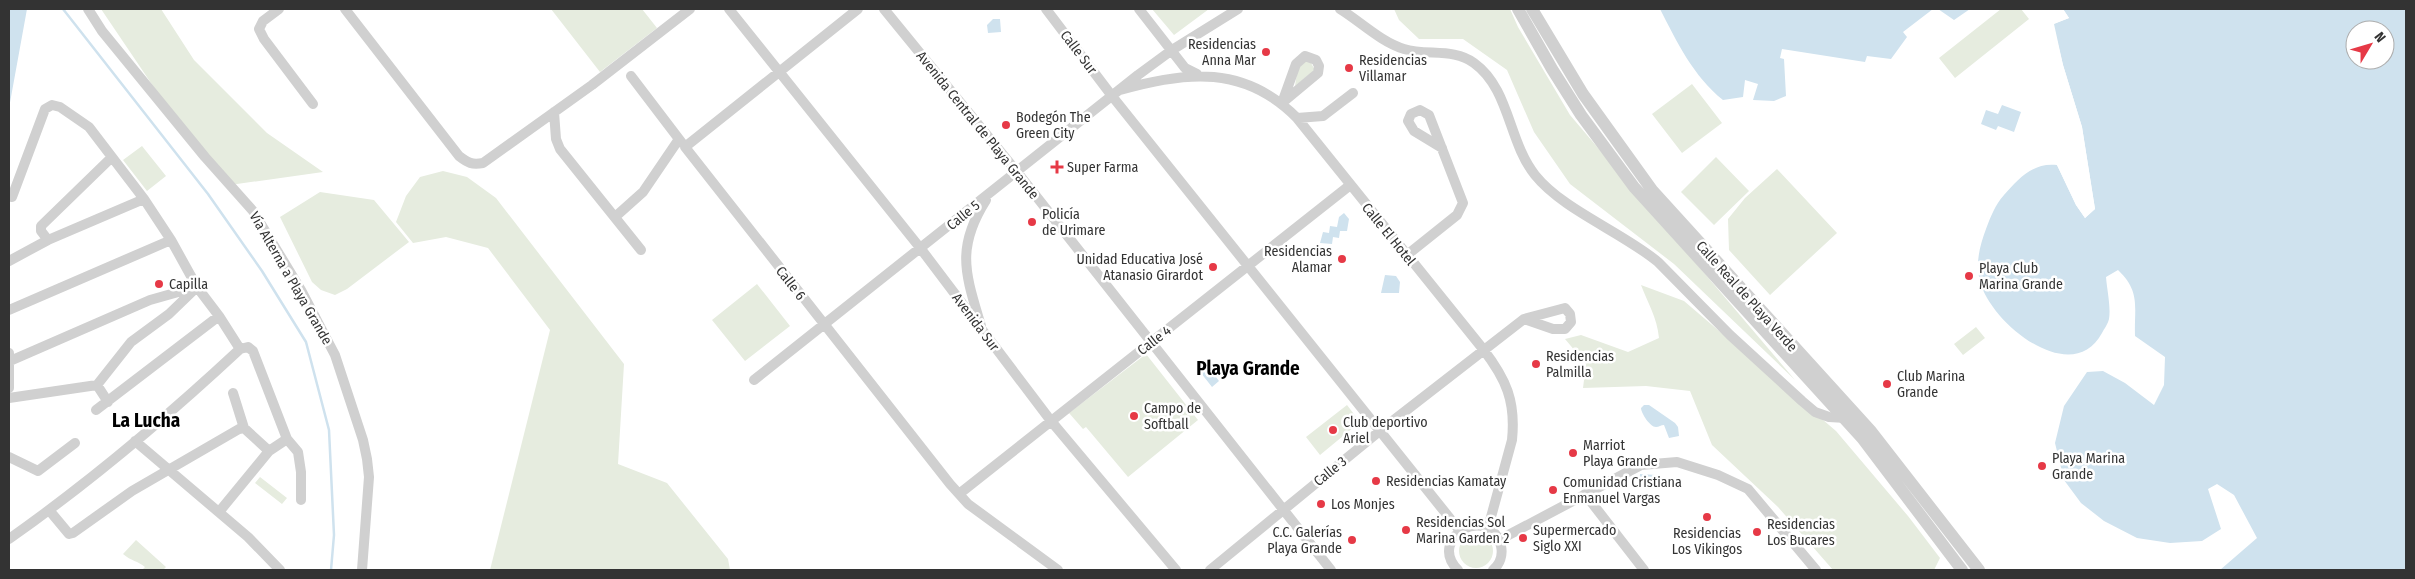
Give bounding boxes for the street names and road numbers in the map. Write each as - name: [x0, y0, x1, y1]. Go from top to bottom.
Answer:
- street label: Calle Sur: [1057, 27, 1101, 78]
- street label: Avenida Central de Playa Grande: [913, 48, 1043, 203]
- street label: Calle 5: [943, 197, 983, 234]
- street label: Calle El Hotel: [1358, 200, 1419, 269]
- street label: Vía Alterna a Playa Grande: [246, 209, 336, 348]
- street label: Calle Real de Playa Verde: [1692, 237, 1801, 355]
- street label: Calle 6: [772, 263, 809, 304]
- street label: Avenida Sur: [948, 290, 1003, 355]
- street label: Calle 4: [1134, 322, 1175, 359]
- street label: Calle 3: [1310, 453, 1350, 490]

